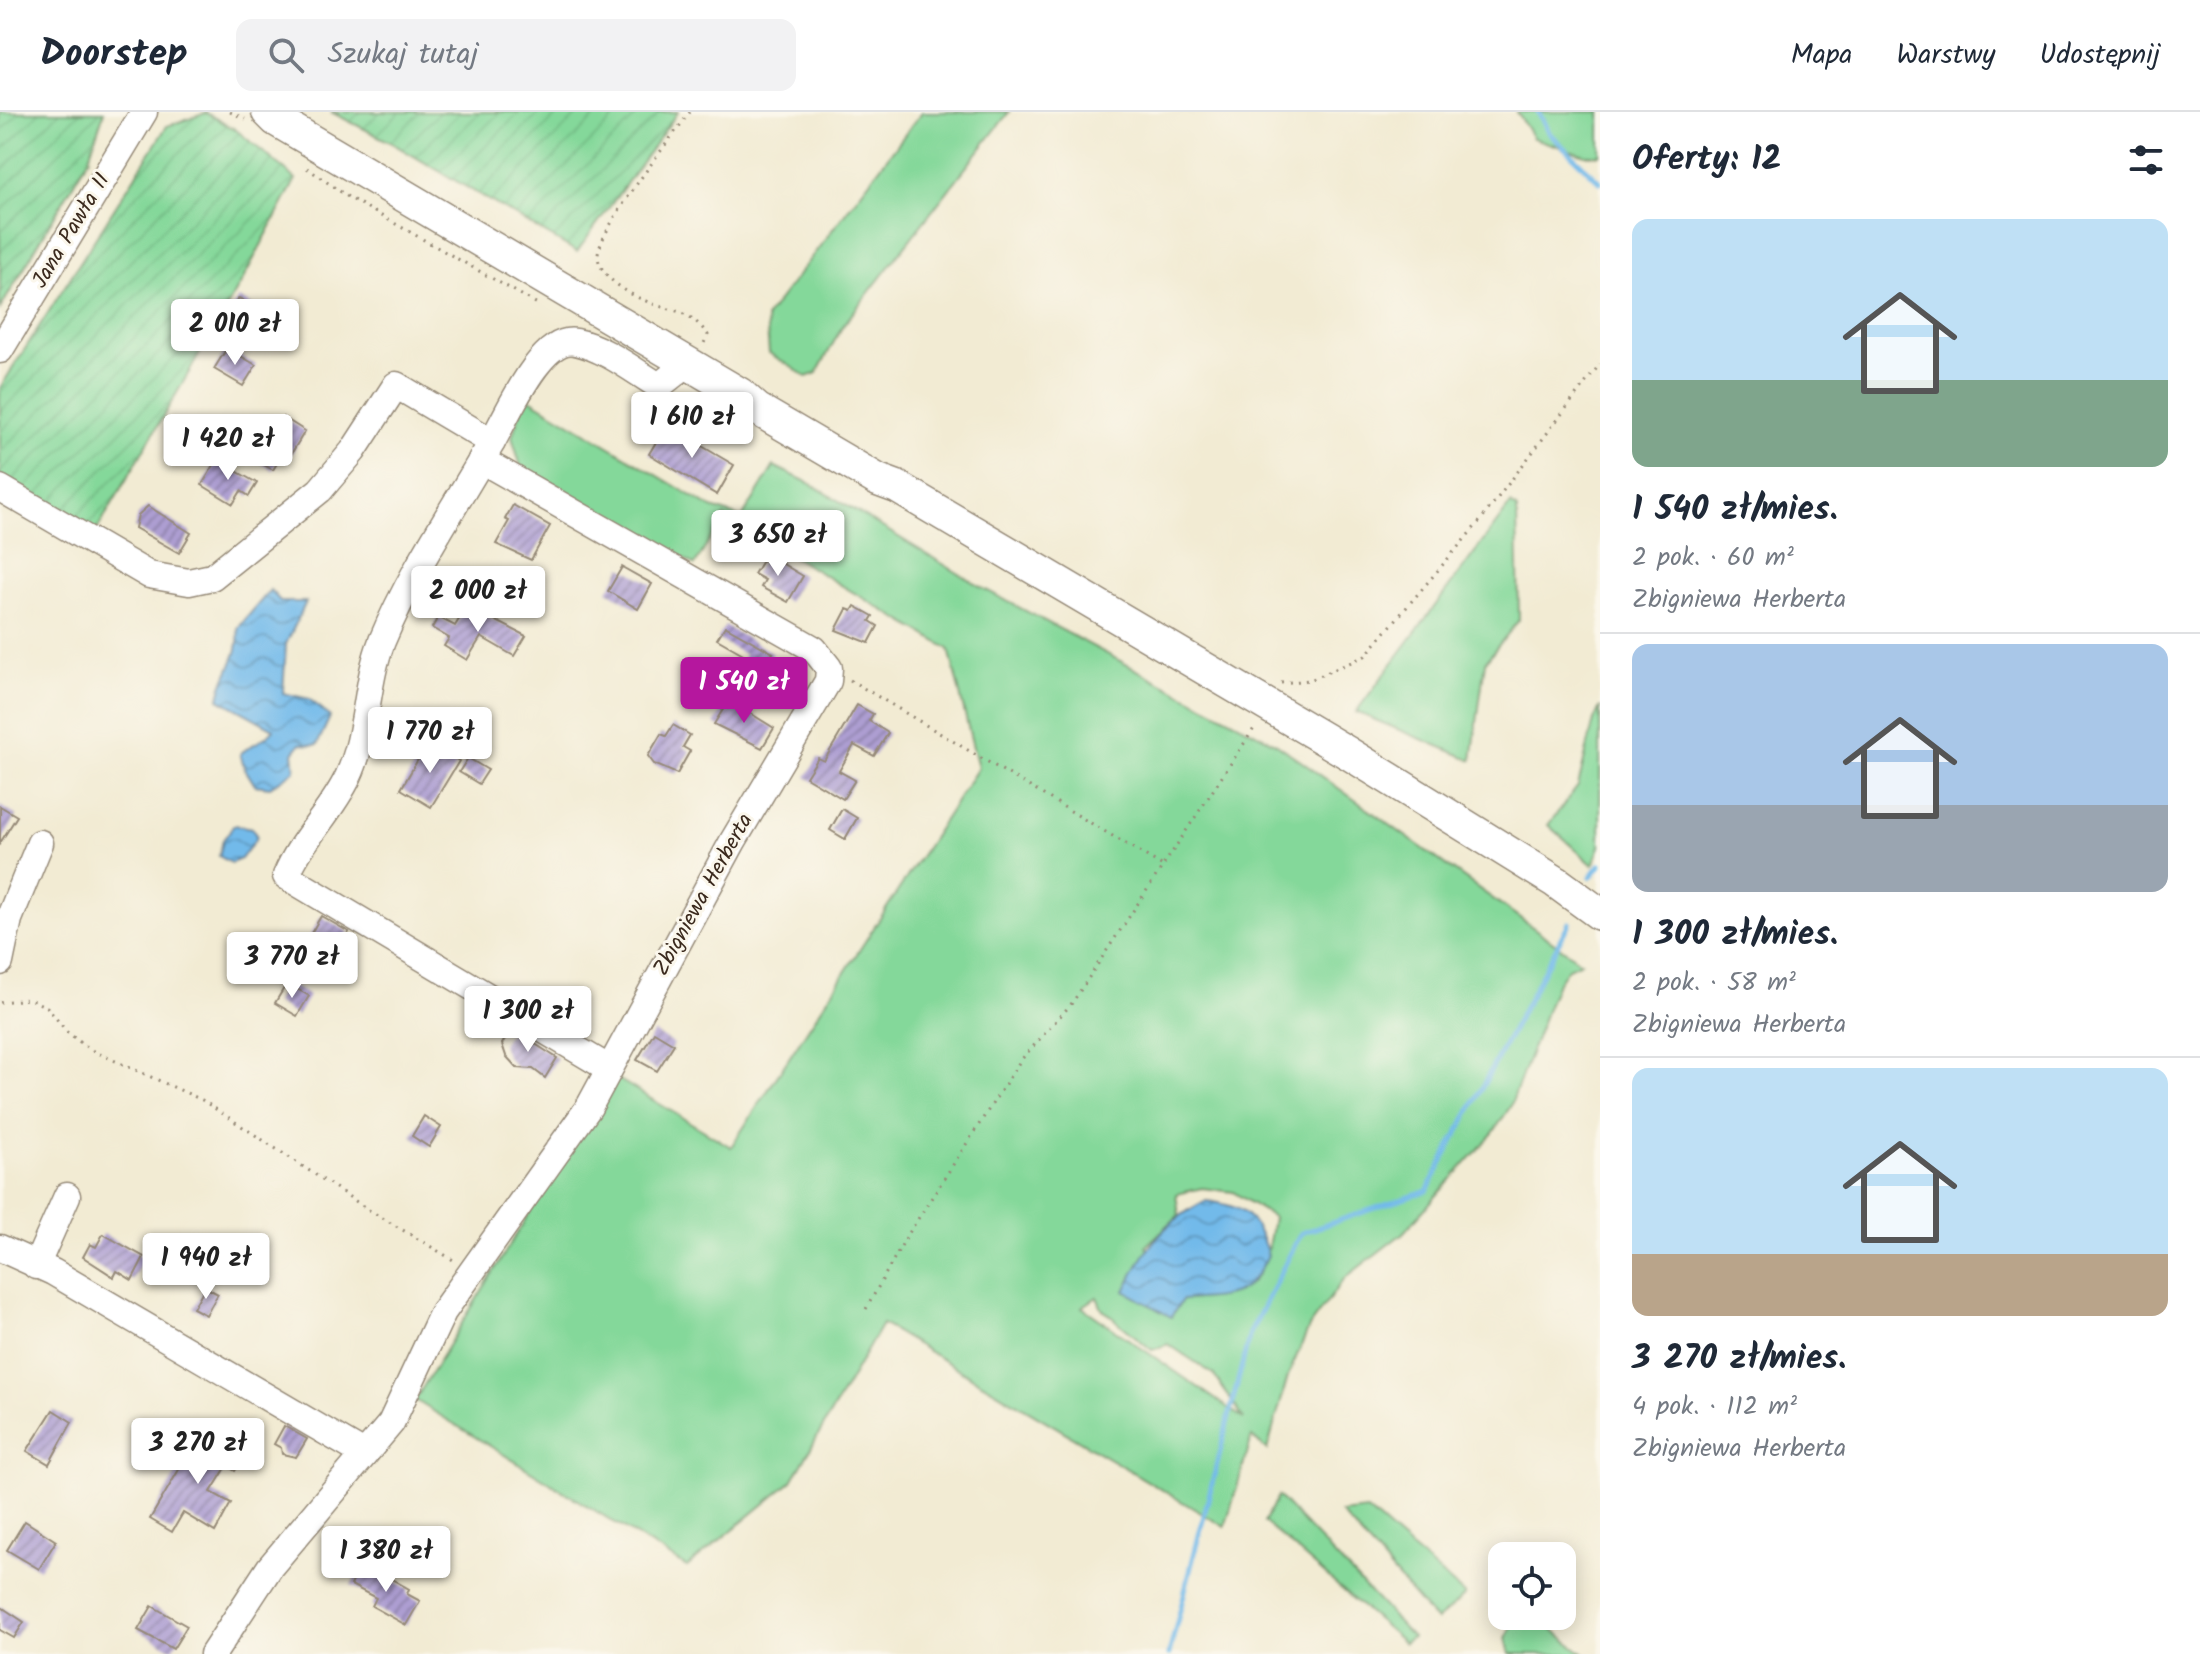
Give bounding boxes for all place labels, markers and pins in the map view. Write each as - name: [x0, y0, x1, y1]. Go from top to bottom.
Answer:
- pin: 2 010 zł: [152, 299, 318, 367]
- pin: 1 610 zł: [609, 392, 775, 460]
- pin: 1 420 zł: [145, 414, 311, 482]
- pin: 3 650 zł: [695, 510, 861, 578]
- pin: 2 000 zł: [395, 566, 561, 634]
- pin: 1 540 zł: [661, 657, 827, 725]
- pin: 1 770 zł: [347, 707, 513, 775]
- pin: 3 770 zł: [209, 932, 375, 1000]
- pin: 1 300 zł: [445, 986, 611, 1054]
- pin: 1 940 zł: [123, 1233, 289, 1301]
- pin: 3 270 zł: [115, 1418, 281, 1486]
- pin: 1 380 zł: [303, 1526, 469, 1594]

